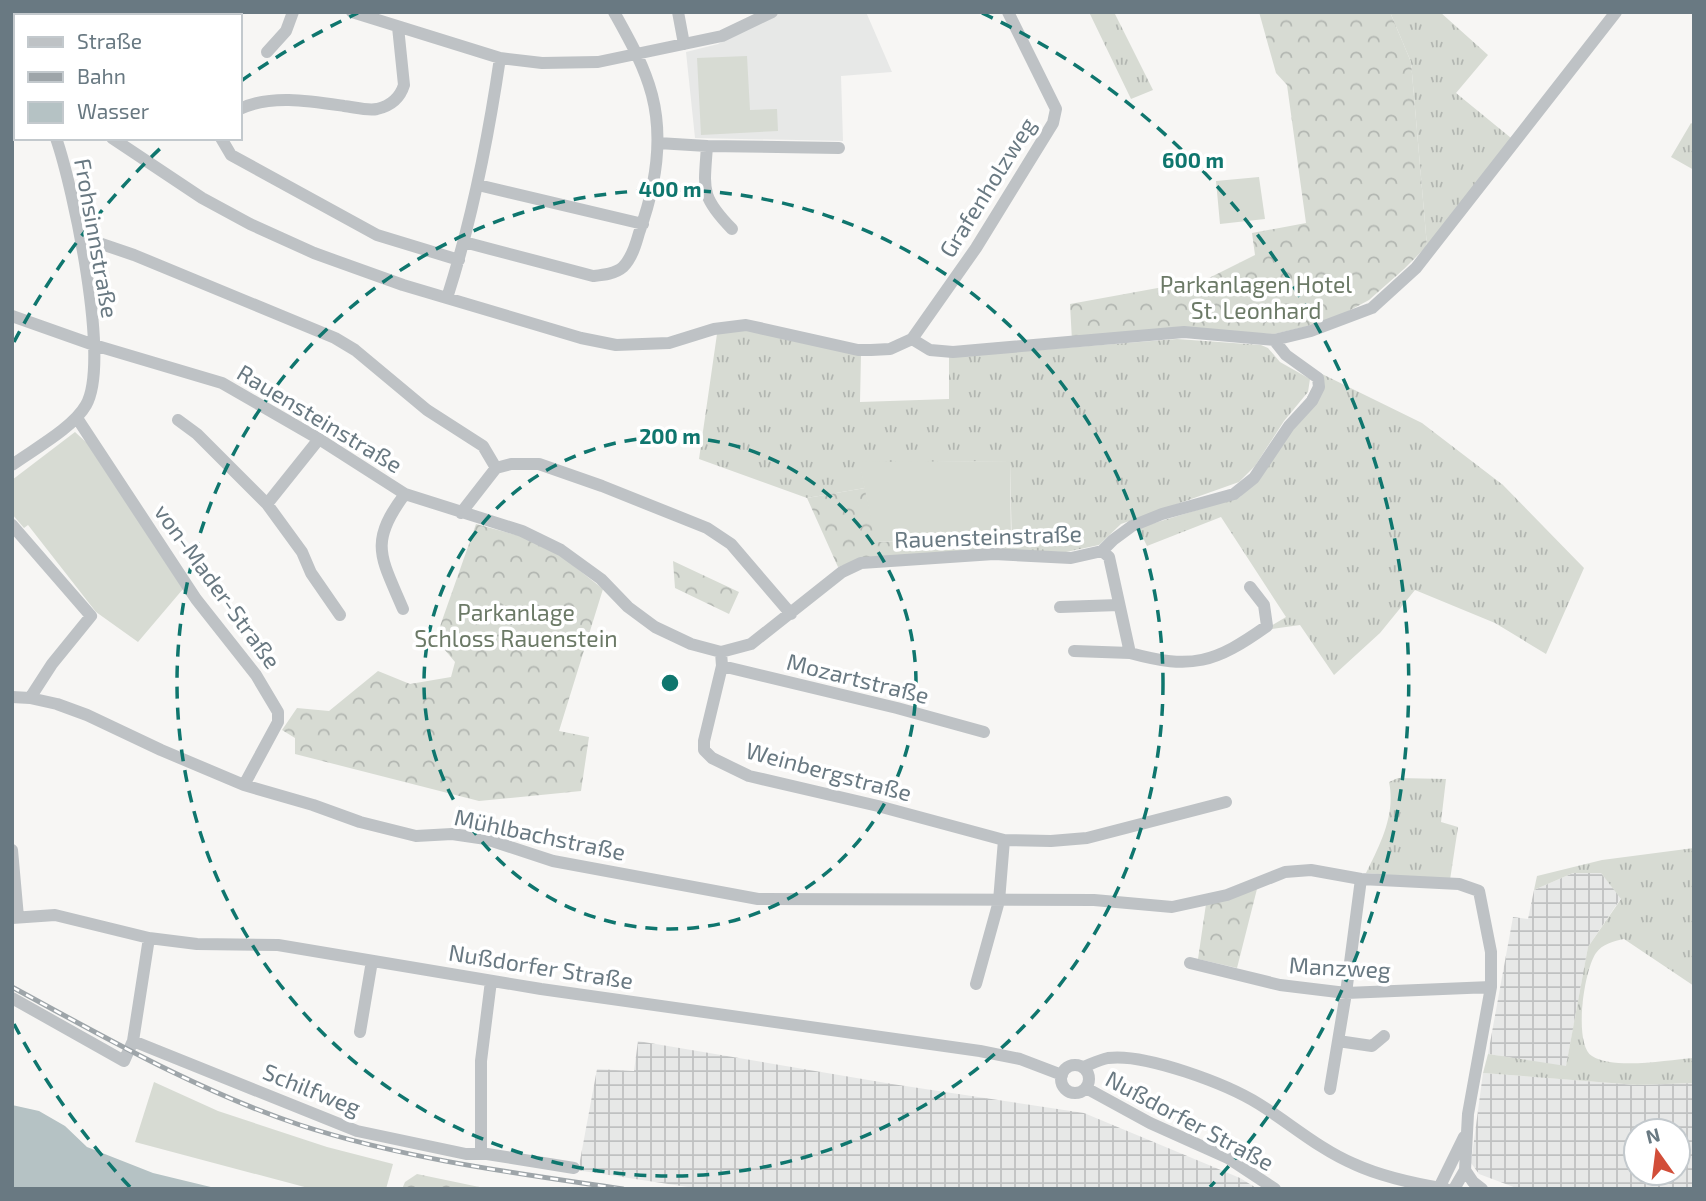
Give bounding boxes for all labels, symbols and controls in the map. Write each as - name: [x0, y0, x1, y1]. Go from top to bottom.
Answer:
- legend: [14, 14, 242, 140]
- text: Straße: [77, 28, 142, 53]
- text: Bahn: [77, 63, 126, 88]
- text: Wasser: [77, 98, 150, 123]
- street label: Grafenholzweg: [933, 112, 1041, 262]
- text: 600 m: [1162, 147, 1224, 172]
- street label: Frohsinnstraße: [69, 156, 125, 320]
- text: 400 m: [639, 176, 701, 201]
- park label: Parkanlagen Hotel St. Leonhard: [1160, 270, 1352, 324]
- street label: Rauensteinstraße: [232, 358, 408, 478]
- text: 200 m: [639, 423, 701, 448]
- street label: von-Mader-Straße: [149, 498, 287, 674]
- street label: Rauensteinstraße: [894, 519, 1082, 553]
- park label: Parkanlage Schloss Rauenstein: [414, 598, 618, 652]
- street label: Mozartstraße: [784, 647, 932, 709]
- centre of rings: [658, 671, 682, 695]
- street label: Weinbergstraße: [743, 735, 915, 807]
- street label: Mühlbachstraße: [452, 802, 628, 866]
- street label: Nußdorfer Straße: [447, 938, 635, 994]
- street label: Manzweg: [1288, 950, 1392, 984]
- street label: Schilfweg: [259, 1057, 365, 1121]
- street label: Nußdorfer Straße: [1101, 1064, 1279, 1176]
- north arrow: [1622, 1117, 1692, 1187]
- text: N: [1643, 1122, 1662, 1148]

